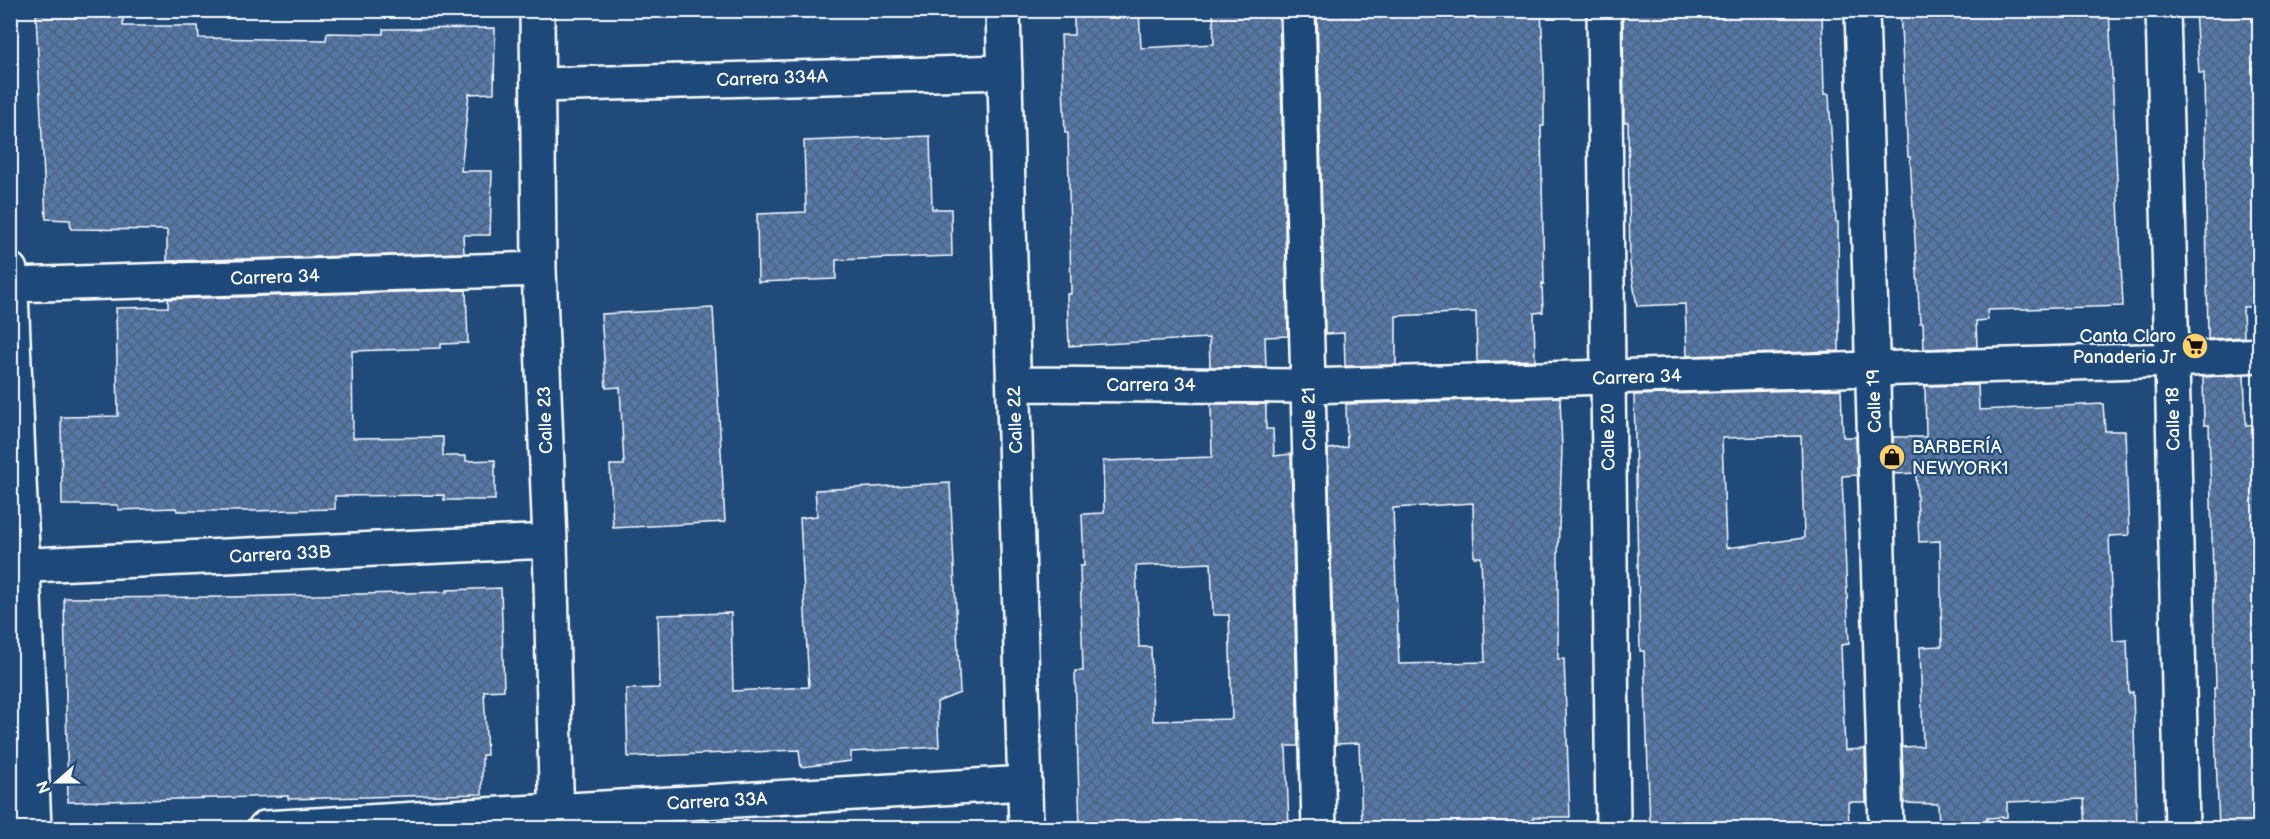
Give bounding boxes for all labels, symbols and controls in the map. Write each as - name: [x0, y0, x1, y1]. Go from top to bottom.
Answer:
- street label: Carrera 334A: [716, 66, 828, 91]
- street label: Carrera 34: [230, 265, 320, 290]
- place label: Canta Claro Panaderia Jr: [2073, 326, 2177, 368]
- supermarket icon: Canta Claro Panaderia Jr: [2180, 331, 2210, 361]
- street label: Carrera 34: [1592, 365, 1682, 390]
- street label: Calle 19: [1863, 369, 1886, 433]
- street label: Carrera 34: [1106, 375, 1196, 396]
- street label: Calle 22: [1004, 385, 1027, 454]
- street label: Calle 23: [534, 386, 557, 454]
- street label: Calle 21: [1298, 387, 1321, 451]
- street label: Calle 18: [2162, 387, 2185, 451]
- street label: Calle 20: [1597, 403, 1620, 471]
- place label: BARBERÍA NEWYORK1: [1912, 435, 2009, 479]
- shop icon: BARBERÍA NEWYORK1: [1877, 442, 1907, 472]
- street label: Carrera 33B: [229, 541, 331, 568]
- north arrow: [27, 752, 87, 812]
- text: N: [33, 778, 55, 796]
- street label: Carrera 33A: [666, 788, 768, 815]

